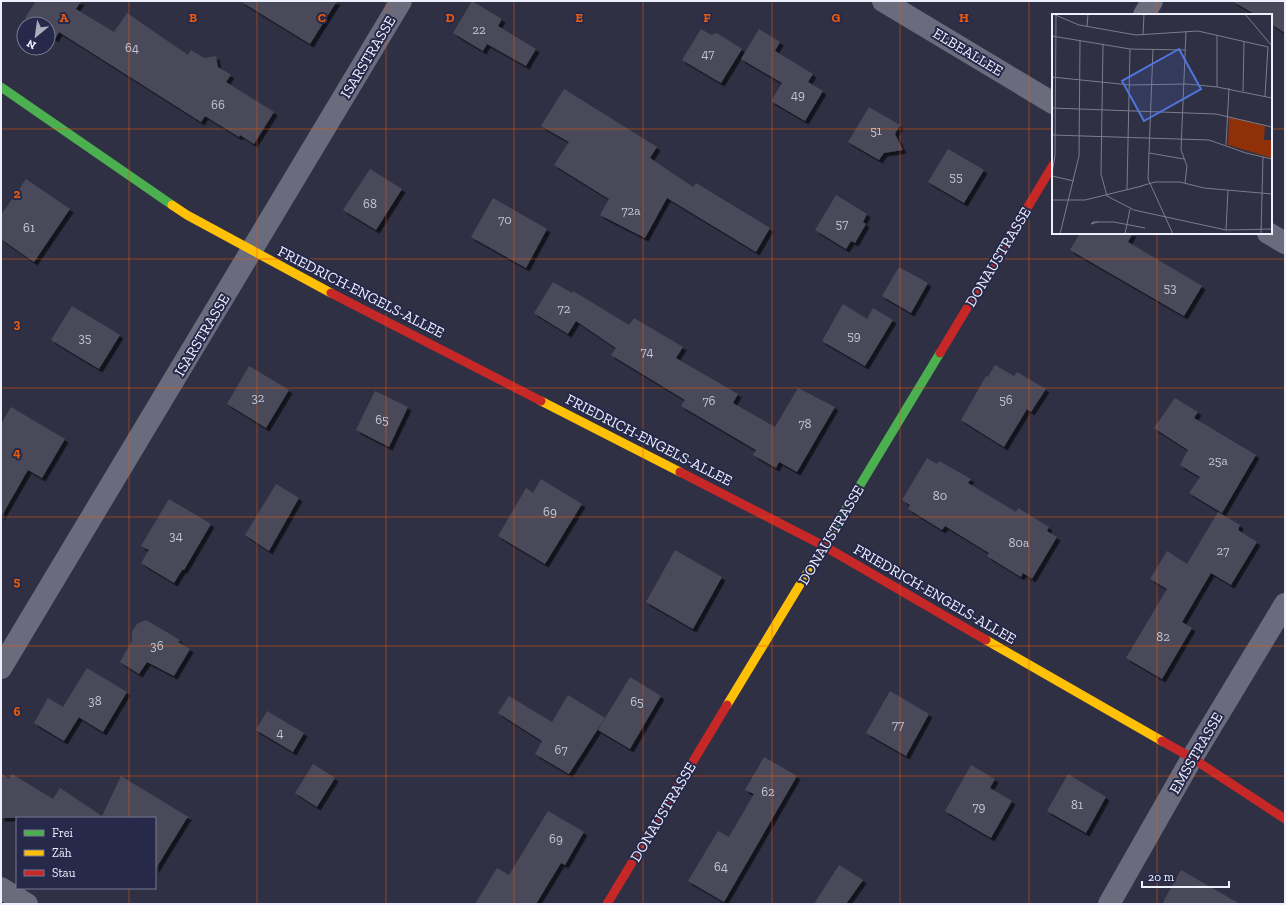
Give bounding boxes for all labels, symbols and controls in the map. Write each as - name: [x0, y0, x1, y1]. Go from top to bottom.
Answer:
- text: A: [60, 10, 69, 25]
- text: B: [189, 10, 197, 25]
- text: C: [318, 10, 326, 25]
- text: D: [445, 10, 455, 25]
- text: E: [575, 10, 583, 25]
- text: F: [703, 10, 711, 25]
- text: G: [832, 10, 841, 25]
- text: H: [959, 10, 969, 25]
- street label: ISARSTRASSE: [336, 13, 400, 101]
- inset map: [1052, 14, 1272, 234]
- north arrow: [16, 16, 56, 56]
- house number: 22: [472, 22, 486, 37]
- street label: ELBEALLEE: [930, 24, 1006, 80]
- text: N: [24, 36, 38, 52]
- house number: 64: [125, 40, 139, 55]
- house number: 47: [702, 46, 714, 61]
- house number: 49: [791, 87, 805, 102]
- house number: 66: [211, 97, 225, 112]
- house number: 51: [870, 123, 882, 138]
- house number: 55: [949, 169, 963, 184]
- text: 2: [14, 186, 21, 201]
- house number: 68: [363, 196, 377, 211]
- house number: 72a: [621, 203, 641, 218]
- street label: DONAUSTRASSE: [961, 204, 1035, 310]
- house number: 70: [498, 212, 512, 227]
- house number: 57: [836, 216, 848, 231]
- house number: 61: [23, 220, 35, 235]
- street label: FRIEDRICH-ENGELS-ALLEE: [275, 242, 447, 342]
- house number: 53: [1163, 280, 1177, 295]
- street label: ISARSTRASSE: [170, 291, 234, 379]
- house number: 72: [558, 301, 571, 316]
- text: 3: [14, 316, 21, 331]
- house number: 59: [847, 328, 861, 343]
- house number: 35: [78, 330, 92, 345]
- house number: 74: [641, 344, 653, 359]
- house number: 32: [251, 390, 265, 405]
- street label: FRIEDRICH-ENGELS-ALLEE: [563, 390, 735, 490]
- house number: 56: [999, 392, 1013, 407]
- house number: 76: [702, 393, 716, 408]
- house number: 65: [375, 412, 389, 427]
- house number: 78: [798, 416, 812, 431]
- text: 4: [13, 445, 21, 460]
- house number: 25a: [1208, 453, 1229, 468]
- street label: DONAUSTRASSE: [794, 482, 868, 588]
- house number: 80: [933, 488, 947, 503]
- house number: 69: [543, 504, 557, 519]
- house number: 34: [169, 528, 183, 543]
- house number: 80a: [1009, 535, 1030, 550]
- street label: FRIEDRICH-ENGELS-ALLEE: [851, 540, 1020, 648]
- house number: 27: [1217, 543, 1229, 558]
- text: 5: [14, 574, 21, 589]
- house number: 82: [1156, 629, 1170, 644]
- house number: 36: [150, 638, 164, 653]
- house number: 38: [88, 693, 102, 708]
- house number: 65: [630, 694, 644, 709]
- text: 6: [14, 704, 21, 719]
- street label: EMSSTRASSE: [1165, 709, 1227, 797]
- house number: 77: [892, 717, 904, 732]
- house number: 4: [276, 725, 284, 740]
- house number: 67: [554, 742, 568, 757]
- street label: DONAUSTRASSE: [626, 759, 700, 865]
- house number: 62: [761, 784, 775, 799]
- house number: 81: [1071, 797, 1083, 812]
- house number: 79: [972, 799, 986, 814]
- legend: [16, 817, 156, 889]
- text: Frei: [52, 826, 73, 840]
- house number: 69: [549, 831, 563, 846]
- text: Zäh: [52, 846, 72, 860]
- house number: 64: [714, 859, 728, 874]
- scale bar: [1142, 863, 1229, 889]
- text: Stau: [52, 866, 76, 880]
- text: 20 m: [1148, 870, 1175, 884]

